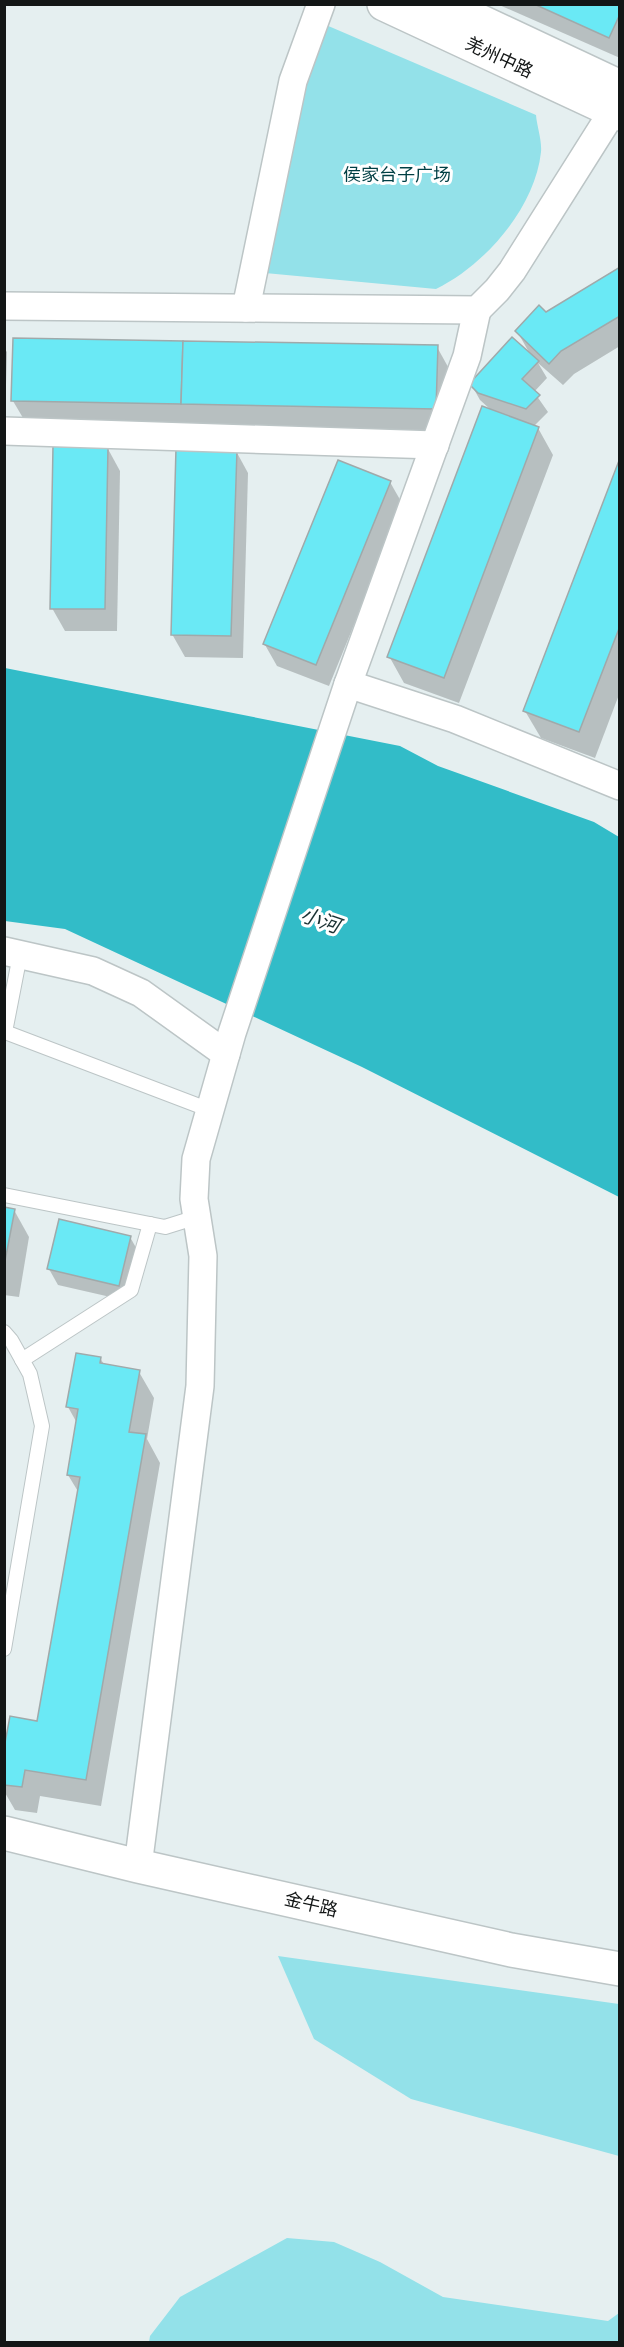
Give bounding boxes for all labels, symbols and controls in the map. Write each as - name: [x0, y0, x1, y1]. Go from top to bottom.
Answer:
- street label: 羌州中路: [461, 31, 537, 85]
- park label: 侯家台子广场: [343, 163, 451, 188]
- water label: 小河: [297, 901, 347, 942]
- street label: 金牛路: [282, 1887, 340, 1923]

